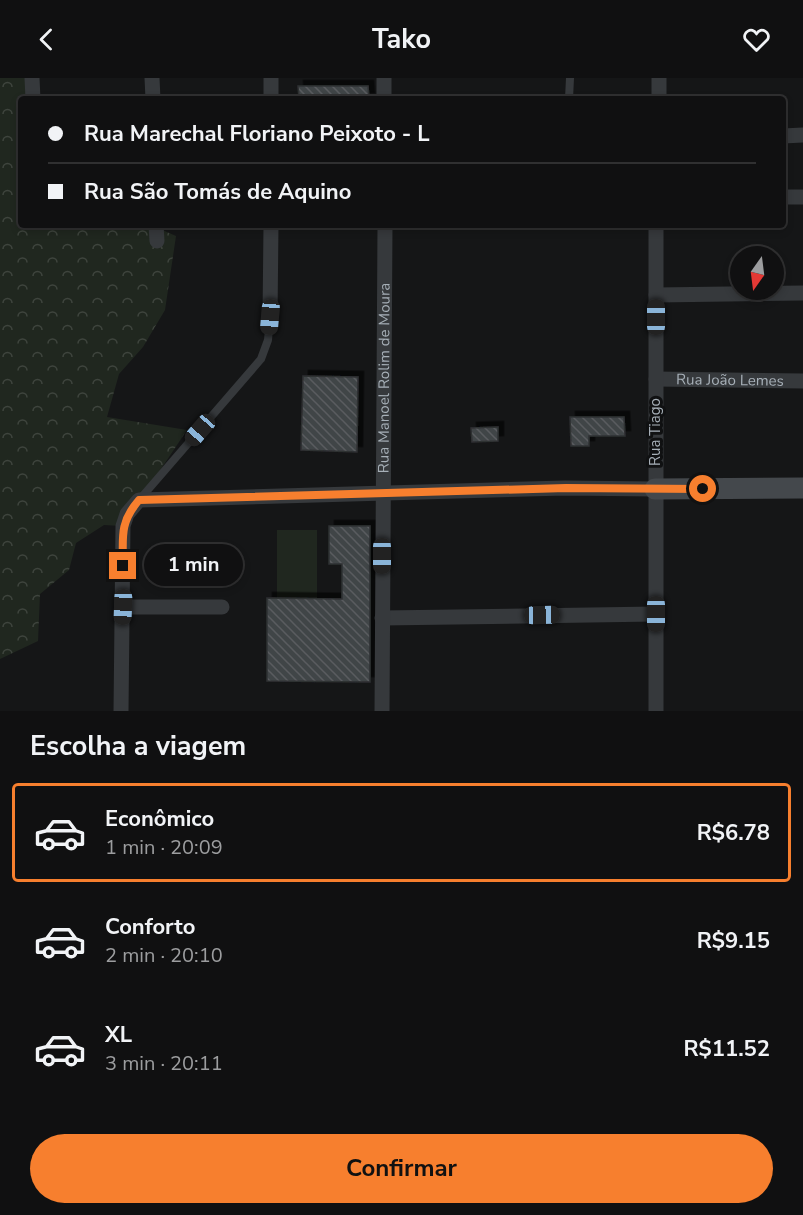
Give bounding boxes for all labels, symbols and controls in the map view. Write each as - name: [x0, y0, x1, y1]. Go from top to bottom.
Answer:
- text: Tako: [372, 21, 431, 58]
- icon: back: [30, 23, 63, 56]
- icon: heart: [740, 23, 773, 56]
- text: Rua Marechal Floriano Peixoto - L: [84, 119, 430, 149]
- text: Rua São Tomás de Aquino: [84, 177, 351, 207]
- north arrow: [730, 246, 784, 300]
- map controls: [730, 246, 784, 300]
- street label: Rua Manoel Rolim de Moura: [373, 283, 395, 473]
- car: [259, 298, 281, 336]
- car: [647, 299, 665, 335]
- street label: Rua João Lemes: [676, 369, 784, 391]
- street label: Rua Tiago: [645, 398, 665, 466]
- car: [181, 411, 219, 449]
- route start: [689, 475, 716, 502]
- car: [373, 538, 391, 574]
- callout: 1 min: [144, 545, 243, 587]
- text: 1 min: [168, 551, 219, 578]
- route end: [109, 552, 136, 579]
- car: [113, 589, 133, 625]
- car: [647, 596, 665, 632]
- car: [524, 606, 560, 624]
- text: Escolha a viagem: [30, 728, 246, 765]
- text: Econômico: [105, 804, 214, 834]
- icon: car: [33, 806, 87, 860]
- text: R$6.78: [697, 818, 770, 848]
- text: 1 min · 20:09: [105, 834, 223, 861]
- text: Conforto: [105, 912, 195, 942]
- icon: car: [33, 914, 87, 968]
- text: R$9.15: [697, 926, 770, 956]
- text: 2 min · 20:10: [105, 942, 223, 969]
- text: XL: [105, 1020, 132, 1050]
- icon: car: [33, 1022, 87, 1076]
- text: R$11.52: [683, 1034, 770, 1064]
- text: 3 min · 20:11: [105, 1050, 223, 1077]
- button: Confirmar: [30, 1134, 773, 1203]

